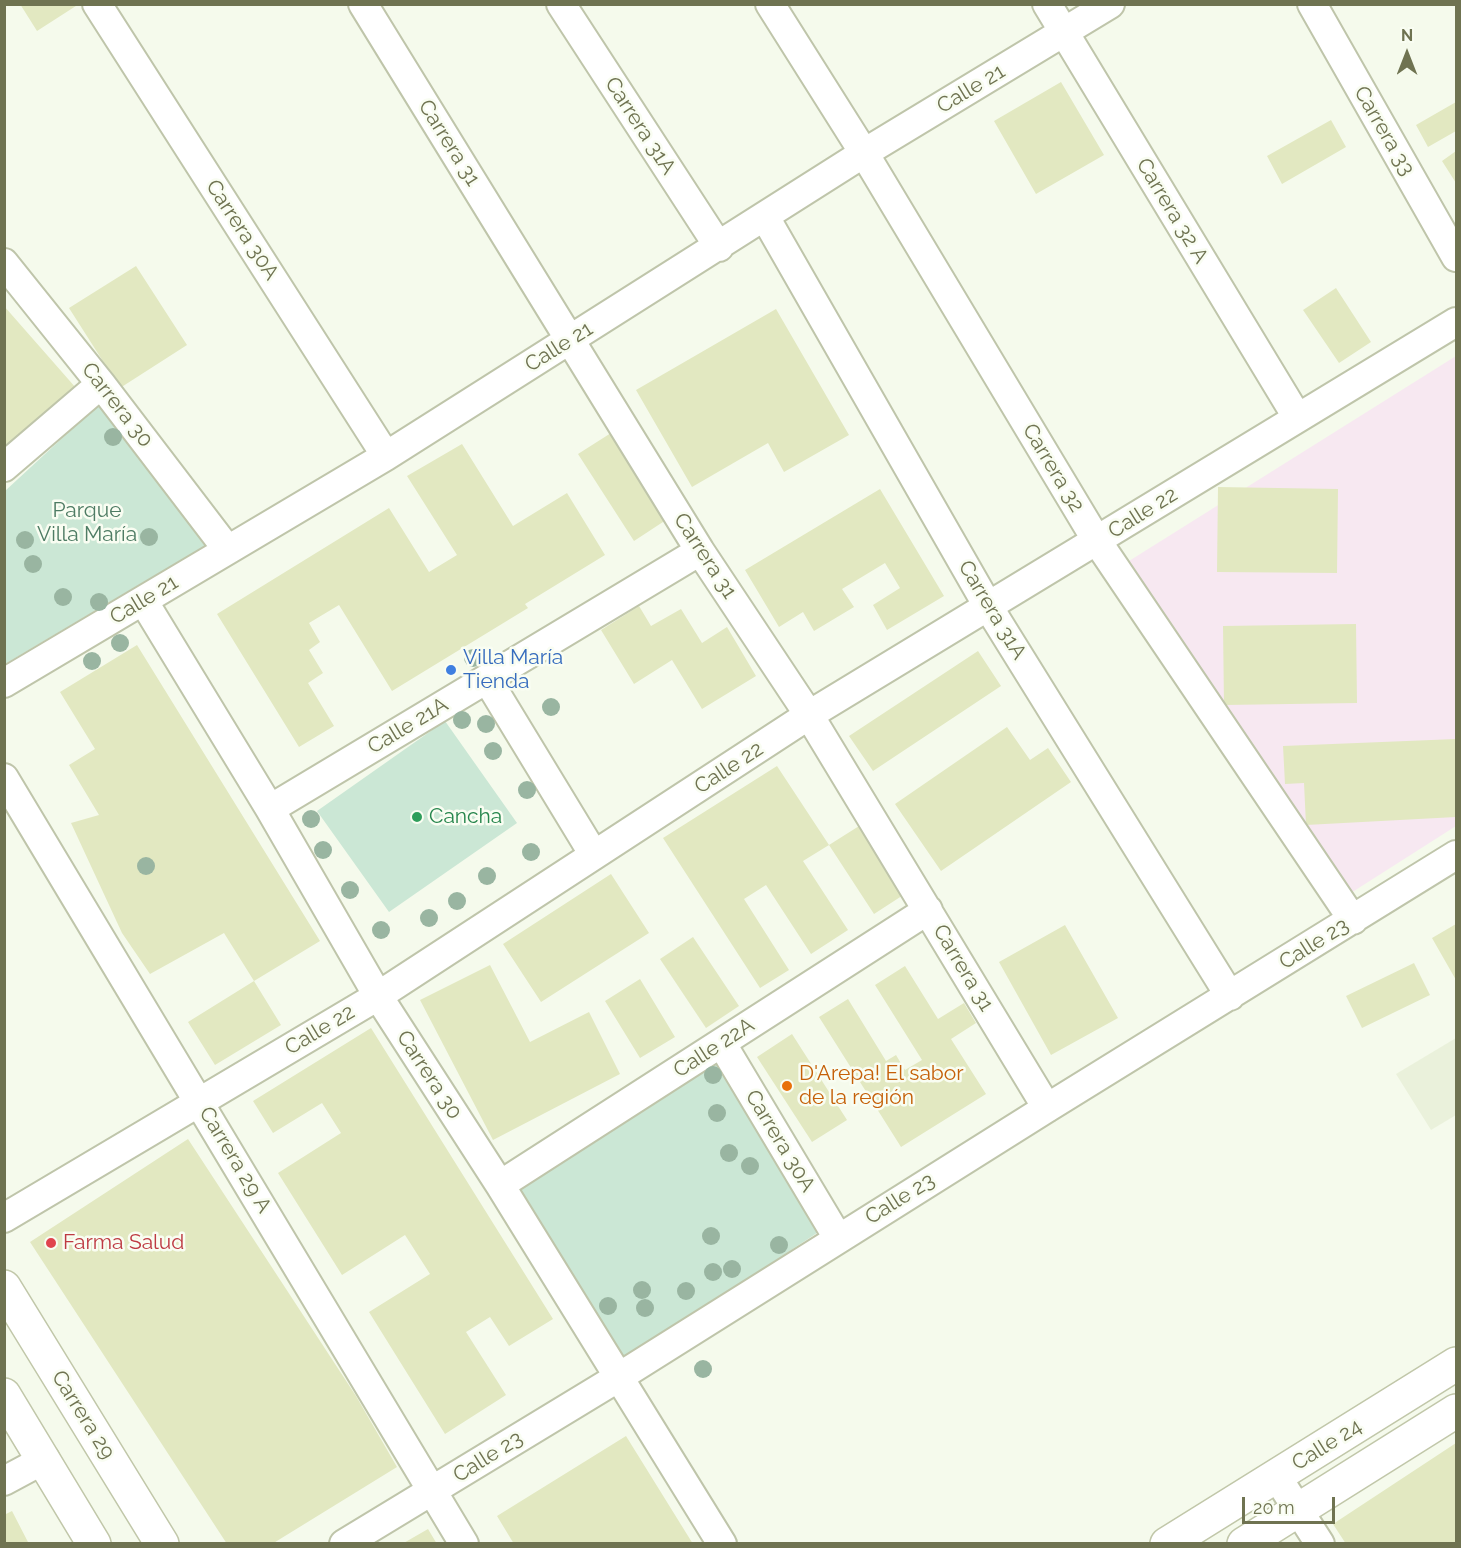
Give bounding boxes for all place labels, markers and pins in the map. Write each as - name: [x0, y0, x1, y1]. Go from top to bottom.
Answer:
- place label: Villa María Tienda: [463, 645, 563, 695]
- marker: Villa María Tienda: [444, 663, 458, 677]
- place label: Cancha: [429, 804, 502, 830]
- marker: Cancha: [410, 810, 424, 824]
- place label: D'Arepa! El sabor de la región: [799, 1061, 964, 1111]
- marker: D'Arepa! El sabor de la región: [780, 1079, 794, 1093]
- place label: Farma Salud: [63, 1230, 184, 1256]
- marker: Farma Salud: [44, 1236, 58, 1250]

